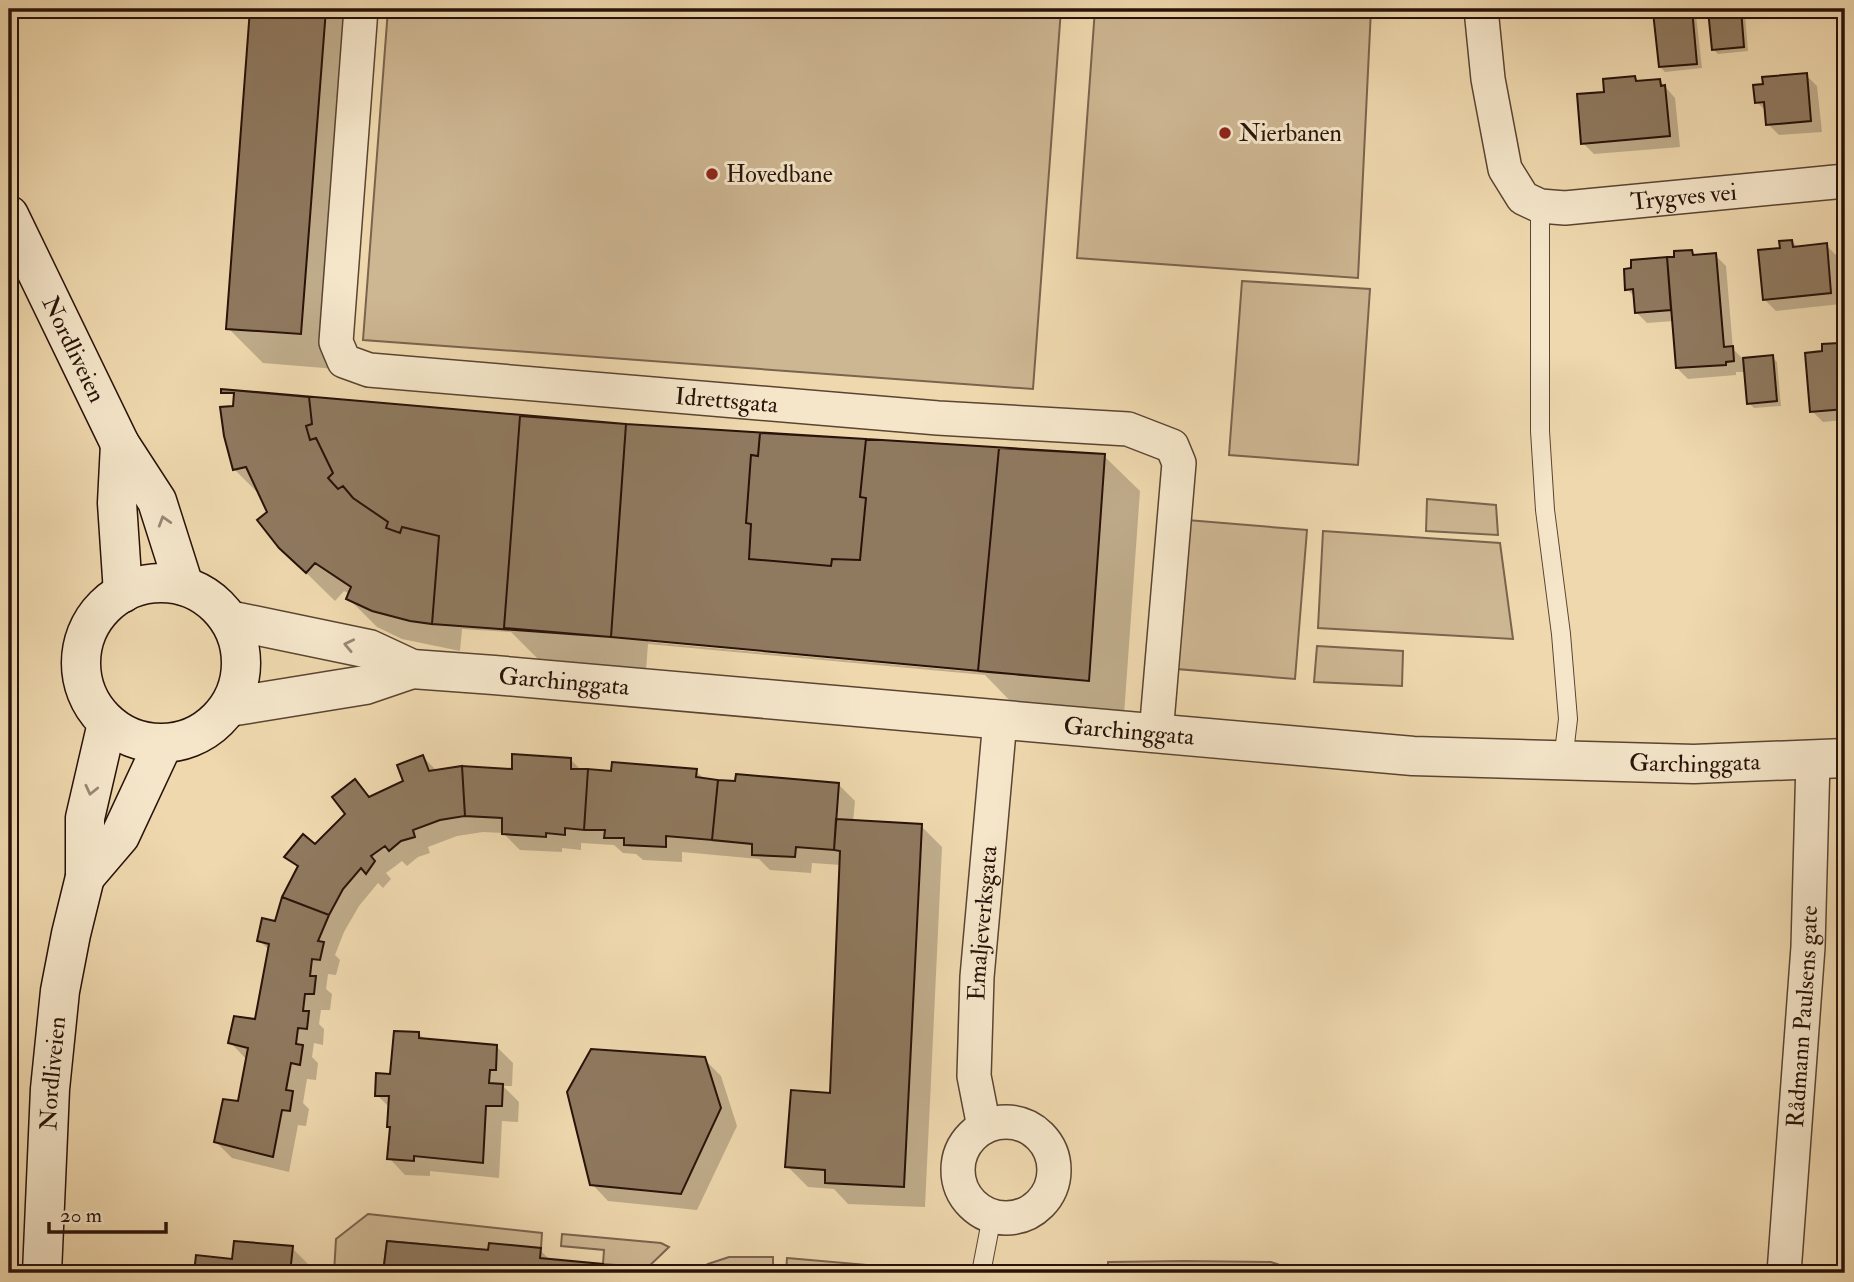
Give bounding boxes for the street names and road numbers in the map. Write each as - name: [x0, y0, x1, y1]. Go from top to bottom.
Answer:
- street label: Trygves vei: [1629, 176, 1738, 217]
- street label: Nordliveien: [35, 291, 113, 407]
- street label: Idrettsgata: [674, 380, 781, 420]
- street label: Garchinggata: [497, 660, 632, 702]
- street label: Garchinggata: [1062, 710, 1197, 752]
- street label: Garchinggata: [1629, 746, 1762, 780]
- street label: Emaljeverksgata: [961, 843, 1004, 1001]
- street label: Rådmann Paulsens gate: [1779, 905, 1825, 1129]
- street label: Nordliveien: [33, 1015, 73, 1131]

